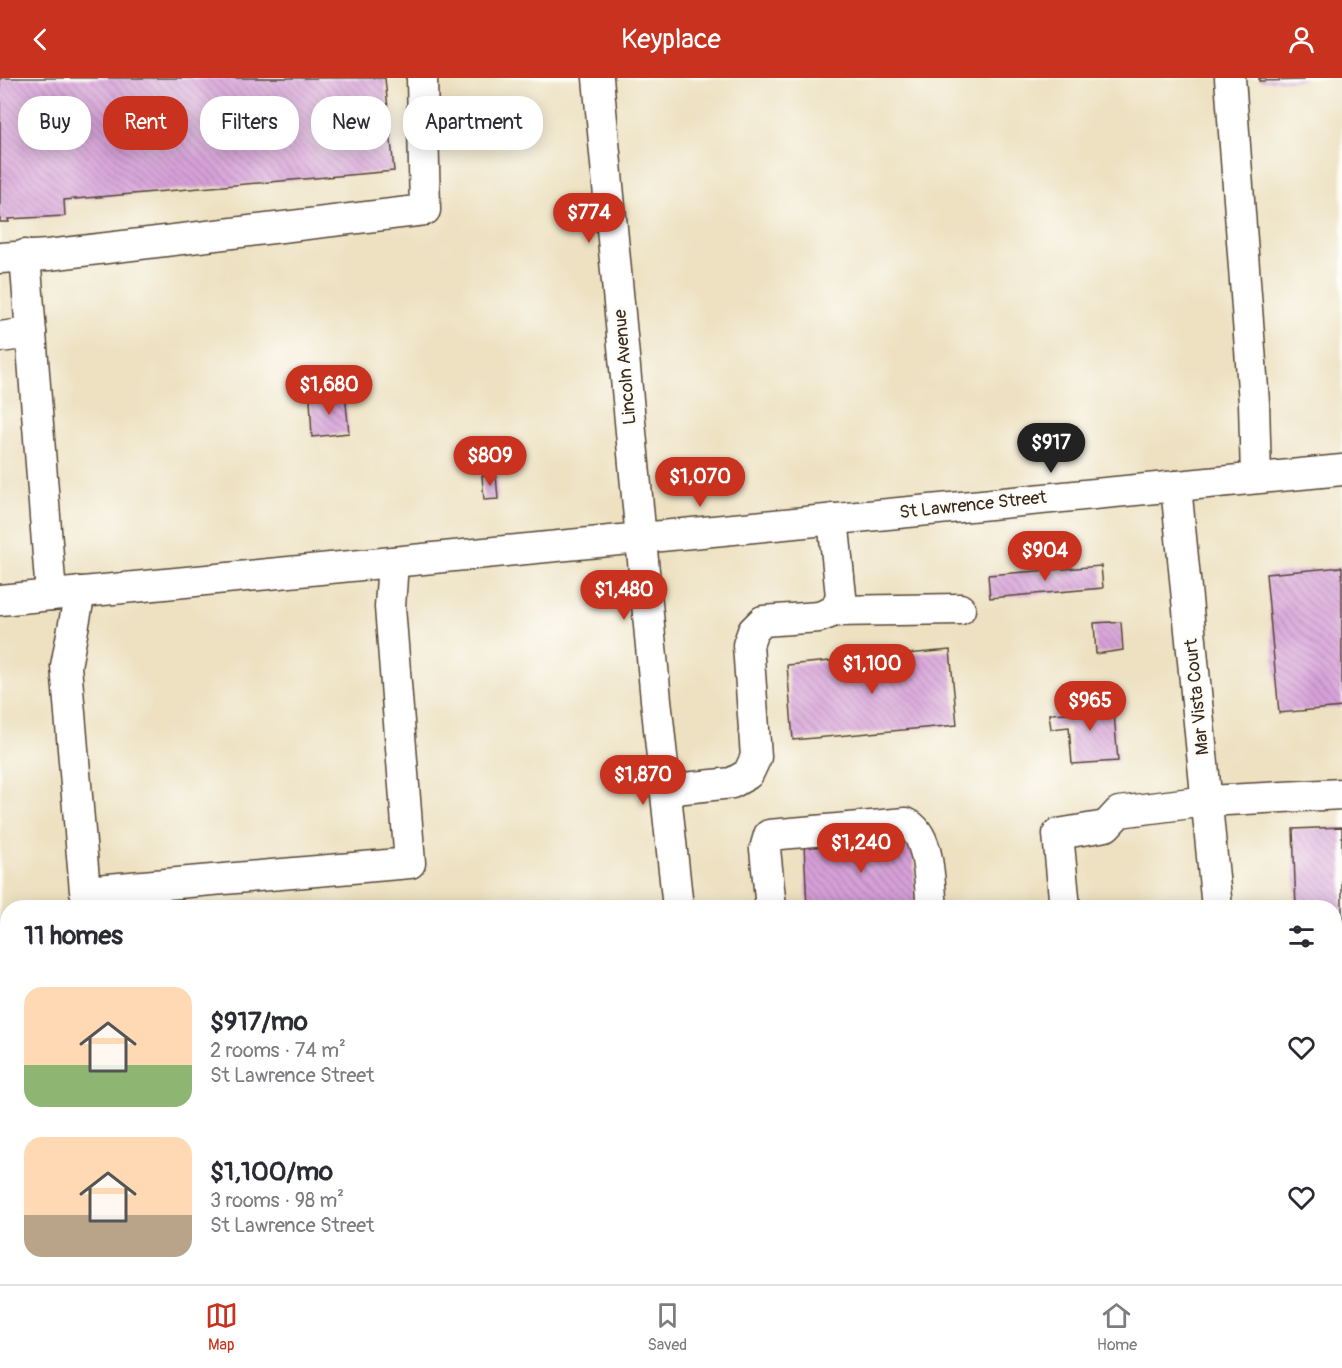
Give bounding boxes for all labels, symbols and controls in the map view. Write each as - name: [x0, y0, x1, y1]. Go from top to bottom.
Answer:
- icon: back: [24, 23, 57, 56]
- text: Keyplace: [621, 23, 721, 56]
- icon: person: [1285, 23, 1318, 56]
- chip: Buy: [18, 96, 91, 150]
- chip: Rent: [103, 96, 188, 150]
- chip: Filters: [200, 96, 299, 150]
- chip: New: [311, 96, 391, 150]
- chip: Apartment: [403, 96, 543, 150]
- pin: $774: [553, 193, 625, 244]
- text: $774: [567, 200, 611, 225]
- street label: Lincoln Avenue: [608, 308, 642, 426]
- pin: $1,680: [280, 365, 378, 416]
- text: $1,680: [299, 372, 359, 397]
- pin: $917: [1015, 423, 1087, 474]
- text: $917: [1031, 430, 1071, 455]
- pin: $809: [454, 436, 526, 487]
- text: $809: [468, 443, 512, 468]
- pin: $1,070: [651, 457, 749, 508]
- text: $1,070: [669, 464, 731, 489]
- street label: St Lawrence Street: [898, 486, 1048, 524]
- pin: $904: [1009, 531, 1081, 582]
- text: $904: [1022, 538, 1068, 563]
- pin: $1,480: [575, 570, 673, 621]
- text: $1,480: [594, 577, 654, 602]
- street label: Mar Vista Court: [1179, 637, 1215, 756]
- pin: $1,100: [823, 644, 921, 695]
- text: $1,100: [843, 651, 901, 676]
- pin: $965: [1054, 681, 1126, 732]
- text: $965: [1068, 688, 1112, 713]
- pin: $1,870: [594, 755, 692, 806]
- text: $1,870: [614, 762, 672, 787]
- pin: $1,240: [812, 823, 910, 874]
- text: $1,240: [831, 830, 891, 855]
- text: 11 homes: [24, 920, 123, 952]
- icon: filters: [1285, 920, 1318, 953]
- text: $917/mo: [210, 1006, 308, 1038]
- icon: home: [72, 1011, 144, 1083]
- icon: heart: [1285, 1031, 1318, 1064]
- text: 2 rooms · 74 m²: [210, 1038, 346, 1063]
- text: St Lawrence Street: [210, 1063, 374, 1088]
- text: $1,100/mo: [210, 1156, 333, 1188]
- icon: home: [72, 1161, 144, 1233]
- icon: heart: [1285, 1181, 1318, 1214]
- text: 3 rooms · 98 m²: [210, 1188, 344, 1213]
- text: St Lawrence Street: [210, 1213, 374, 1238]
- tab: Map: [205, 1299, 238, 1355]
- tab: Saved: [647, 1299, 687, 1355]
- tab: Home: [1097, 1299, 1137, 1355]

